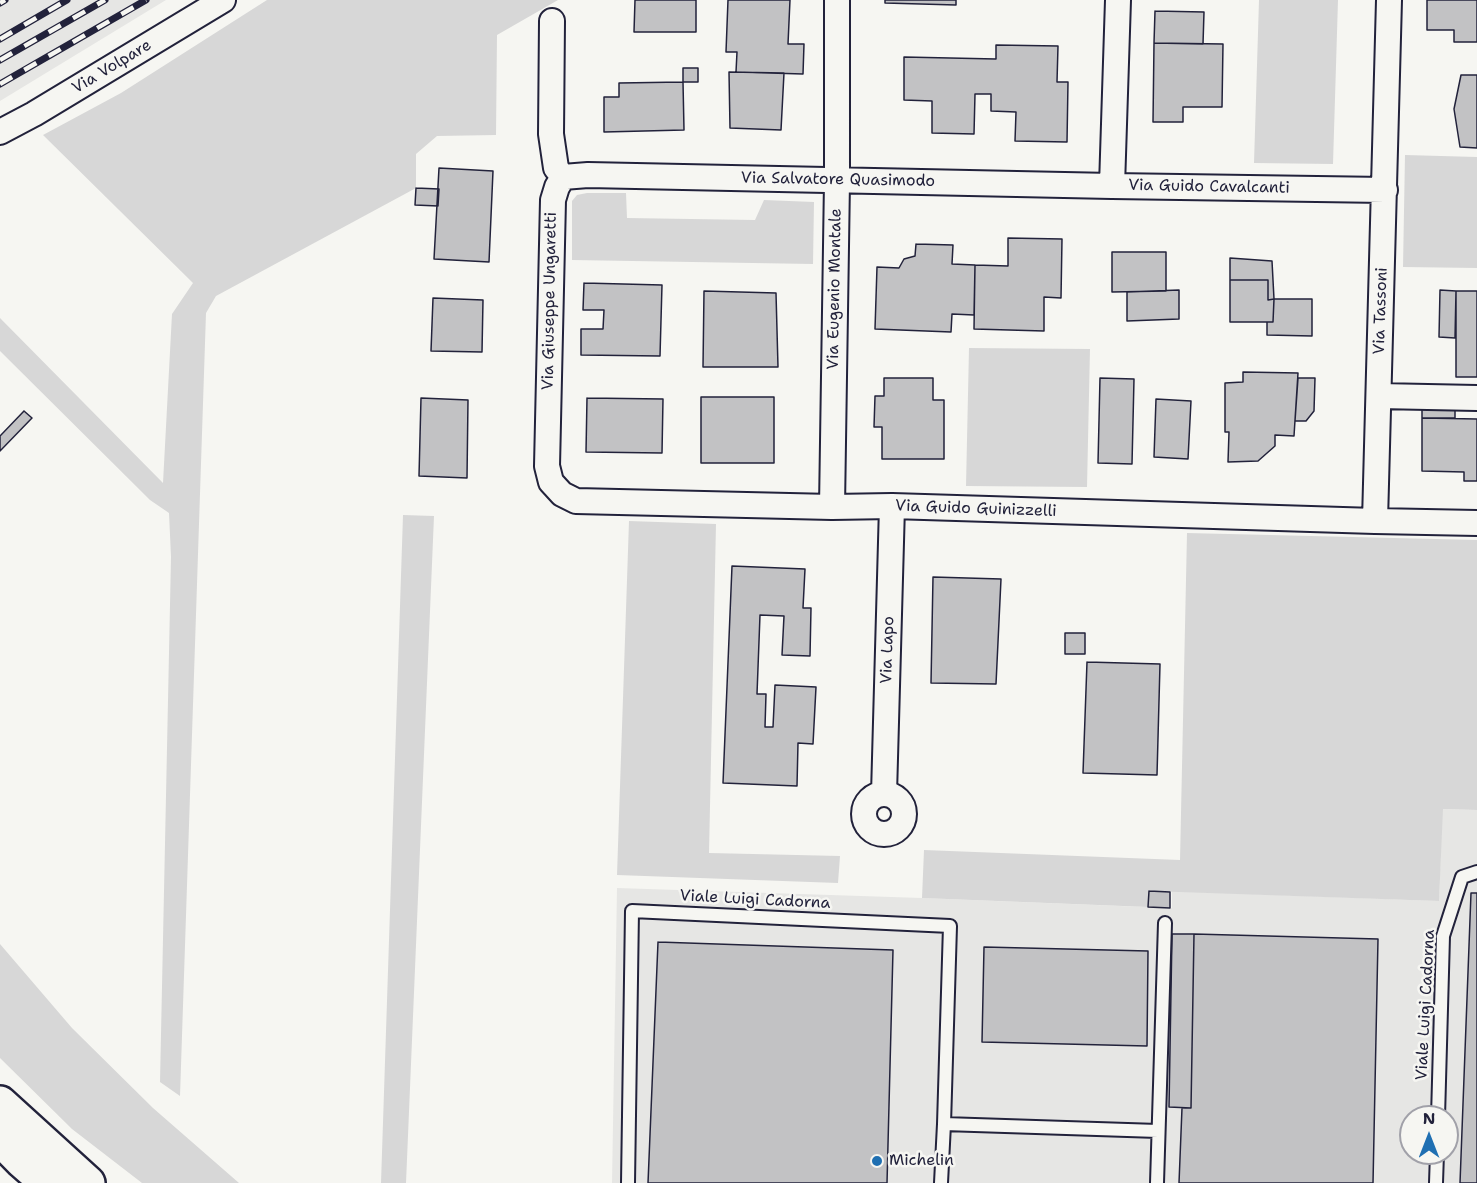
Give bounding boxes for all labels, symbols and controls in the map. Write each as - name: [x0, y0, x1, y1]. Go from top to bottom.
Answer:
- street label: Via Volpare: [69, 36, 155, 98]
- street label: Via Salvatore Quasimodo: [741, 169, 935, 191]
- street label: Via Guido Cavalcanti: [1128, 176, 1290, 198]
- street label: Via Eugenio Montale: [824, 208, 846, 370]
- street label: Via Giuseppe Ungaretti: [539, 212, 561, 390]
- street label: Via Tassoni: [1370, 267, 1392, 355]
- street label: Via Guido Guinizzelli: [895, 497, 1057, 521]
- street label: Via Lapo: [877, 616, 899, 684]
- street label: Viale Luigi Cadorna: [679, 886, 831, 914]
- street label: Viale Luigi Cadorna: [1412, 929, 1440, 1081]
- north arrow: [1399, 1105, 1459, 1165]
- text: N: [1423, 1108, 1435, 1129]
- place label: Michelin: [889, 1151, 954, 1171]
- marker: Michelin: [870, 1154, 884, 1168]

